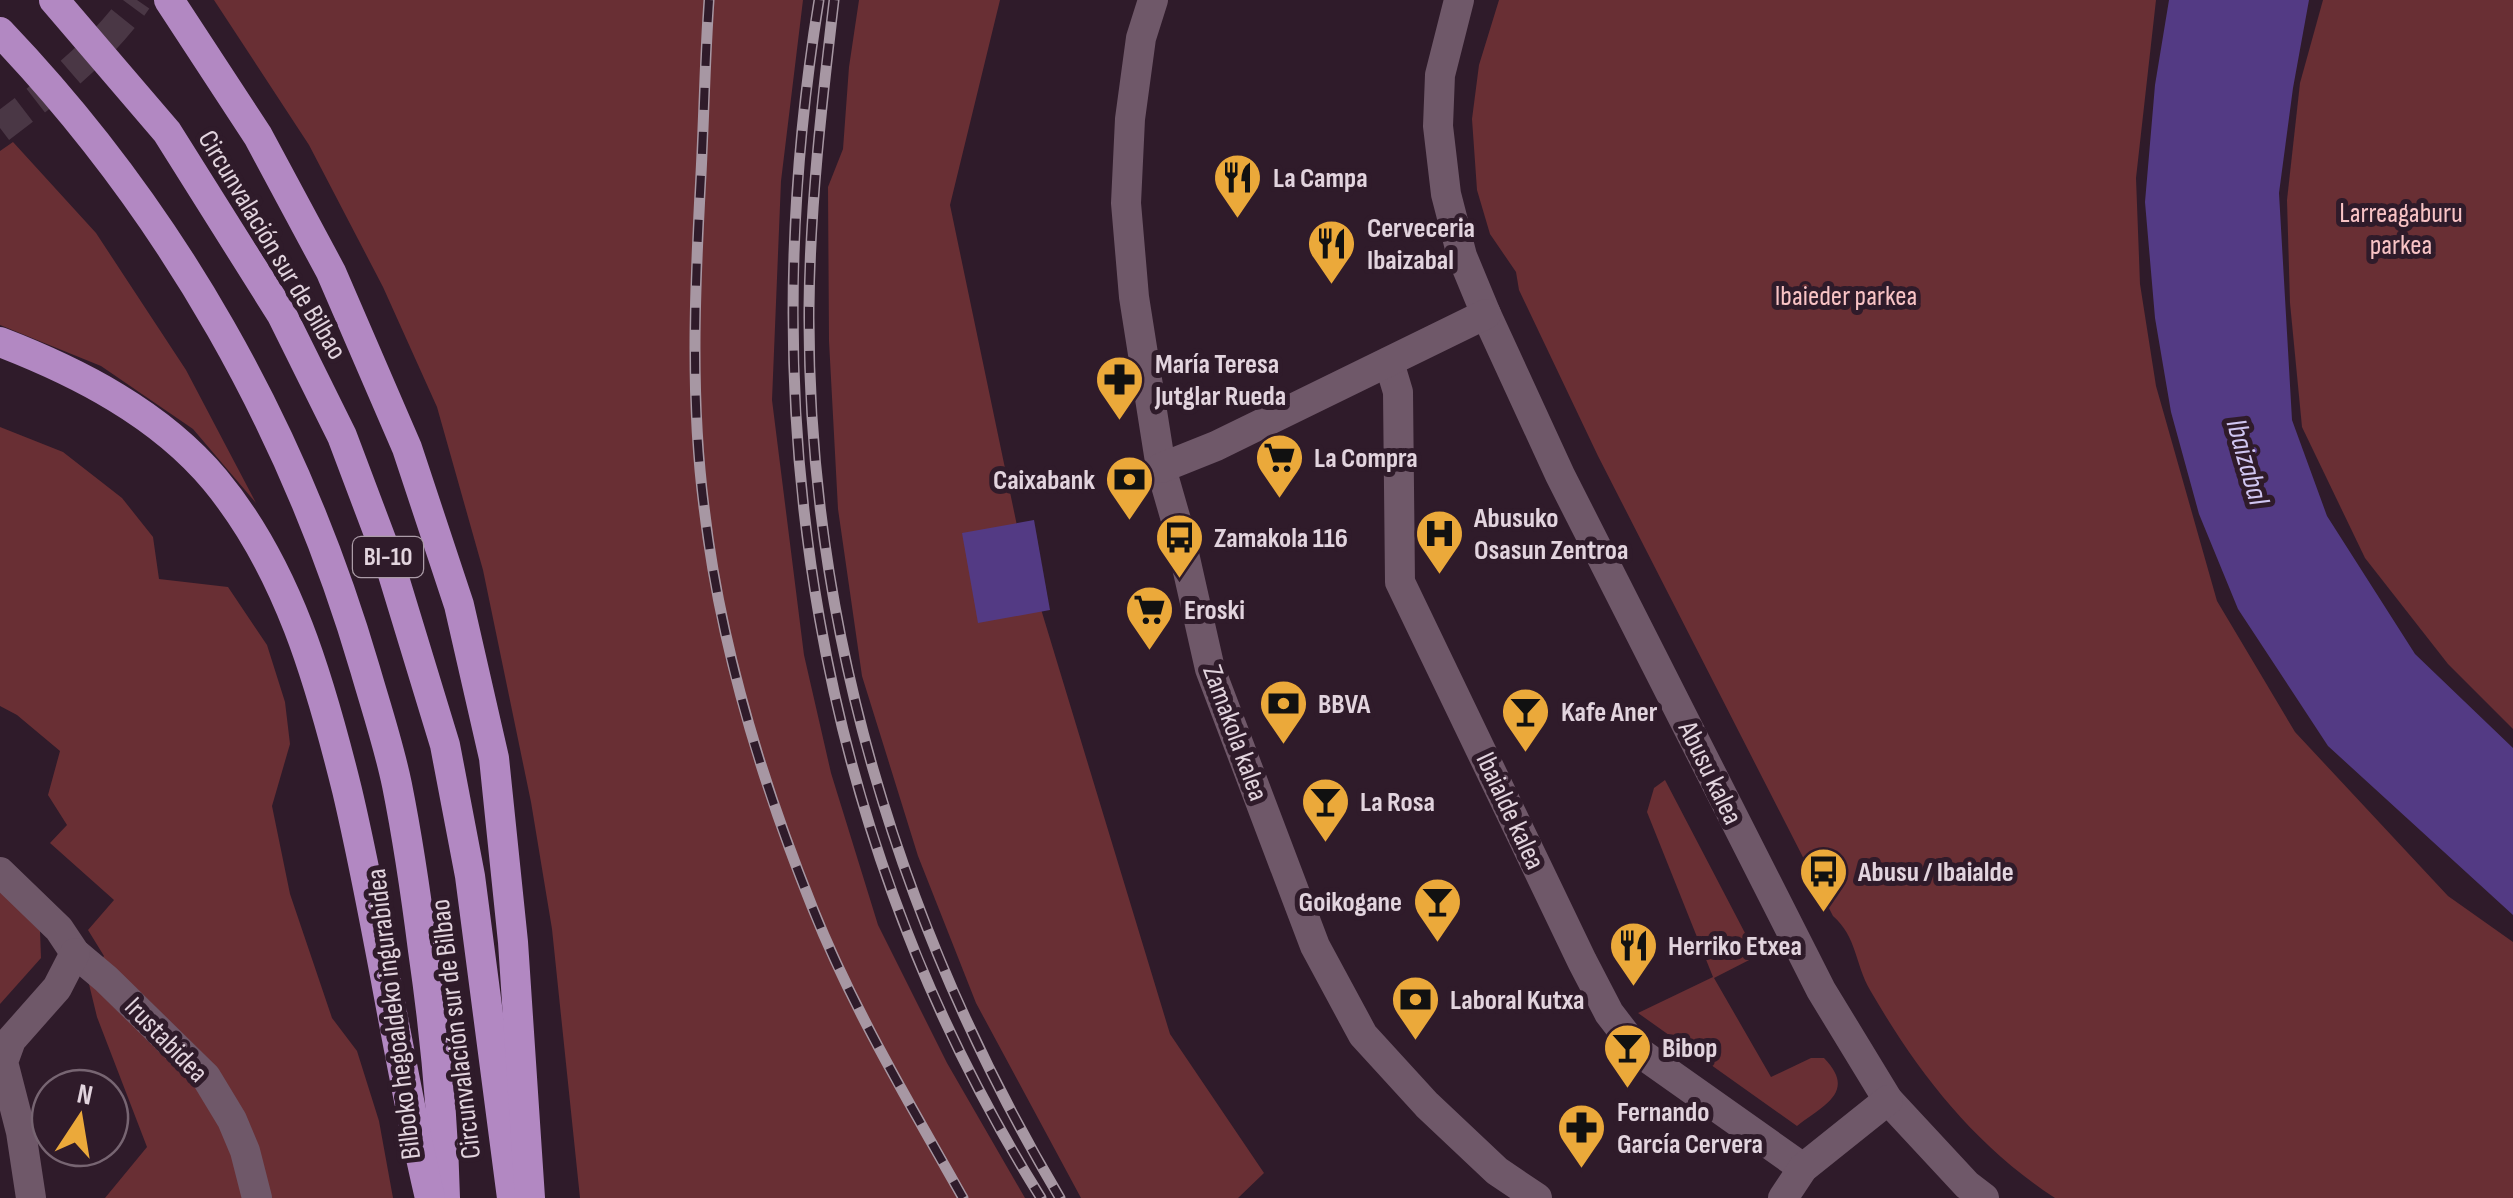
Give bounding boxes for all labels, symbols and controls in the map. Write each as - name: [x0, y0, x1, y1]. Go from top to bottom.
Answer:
- street label: Circunvalación sur de Bilbao: [191, 125, 353, 365]
- restaurant icon: La Campa: [1212, 152, 1264, 220]
- place label: La Campa: [1273, 162, 1368, 195]
- park label: Larreagaburu parkea: [2339, 197, 2463, 262]
- place label: Cerveceria Ibaizabal: [1367, 212, 1475, 277]
- restaurant icon: Cerveceria Ibaizabal: [1306, 218, 1358, 286]
- park label: Ibaieder parkea: [1775, 280, 1917, 313]
- place label: María Teresa Jutglar Rueda: [1154, 348, 1286, 413]
- pharmacy icon: María Teresa Jutglar Rueda: [1094, 354, 1146, 422]
- water label: Ibaizabal: [2218, 415, 2277, 511]
- supermarket icon: La Compra: [1253, 432, 1305, 500]
- place label: La Compra: [1314, 442, 1418, 475]
- bank icon: Caixabank: [1104, 454, 1156, 522]
- place label: Caixabank: [993, 464, 1095, 497]
- place label: Abusuko Osasun Zentroa: [1473, 502, 1628, 567]
- hospital icon: Abusuko Osasun Zentroa: [1413, 508, 1465, 576]
- bus stop icon: Zamakola 116: [1153, 512, 1205, 580]
- place label: Zamakola 116: [1214, 522, 1348, 555]
- road number: BI-10: [353, 537, 423, 577]
- supermarket icon: Eroski: [1123, 584, 1175, 652]
- place label: Eroski: [1184, 594, 1245, 627]
- street label: Zamakola kalea: [1195, 661, 1275, 805]
- bank icon: BBVA: [1257, 678, 1309, 746]
- bar icon: Kafe Aner: [1500, 686, 1552, 754]
- place label: BBVA: [1318, 688, 1371, 721]
- place label: Kafe Aner: [1561, 696, 1658, 729]
- street label: Abusu kalea: [1670, 715, 1749, 830]
- street label: Ibaialde kalea: [1469, 747, 1551, 875]
- bar icon: La Rosa: [1299, 776, 1351, 844]
- place label: La Rosa: [1360, 786, 1435, 819]
- bus stop icon: Abusu / Ibaialde: [1797, 846, 1849, 914]
- place label: Abusu / Ibaialde: [1857, 856, 2014, 889]
- street label: Bilboko hegoaldeko ingurabidea: [360, 867, 428, 1161]
- bar icon: Goikogane: [1411, 876, 1463, 944]
- place label: Goikogane: [1299, 886, 1402, 919]
- street label: Circunvalación sur de Bilbao: [424, 897, 488, 1161]
- restaurant icon: Herriko Etxea: [1607, 920, 1659, 988]
- place label: Herriko Etxea: [1668, 930, 1802, 963]
- bank icon: Laboral Kutxa: [1389, 974, 1441, 1042]
- place label: Laboral Kutxa: [1450, 984, 1585, 1017]
- street label: Irustabidea: [118, 991, 214, 1089]
- bar icon: Bibop: [1601, 1022, 1653, 1090]
- place label: Bibop: [1662, 1032, 1717, 1065]
- north arrow: [30, 1068, 130, 1168]
- text: N: [74, 1077, 96, 1113]
- place label: Fernando García Cervera: [1617, 1096, 1763, 1161]
- pharmacy icon: Fernando García Cervera: [1556, 1102, 1608, 1170]

